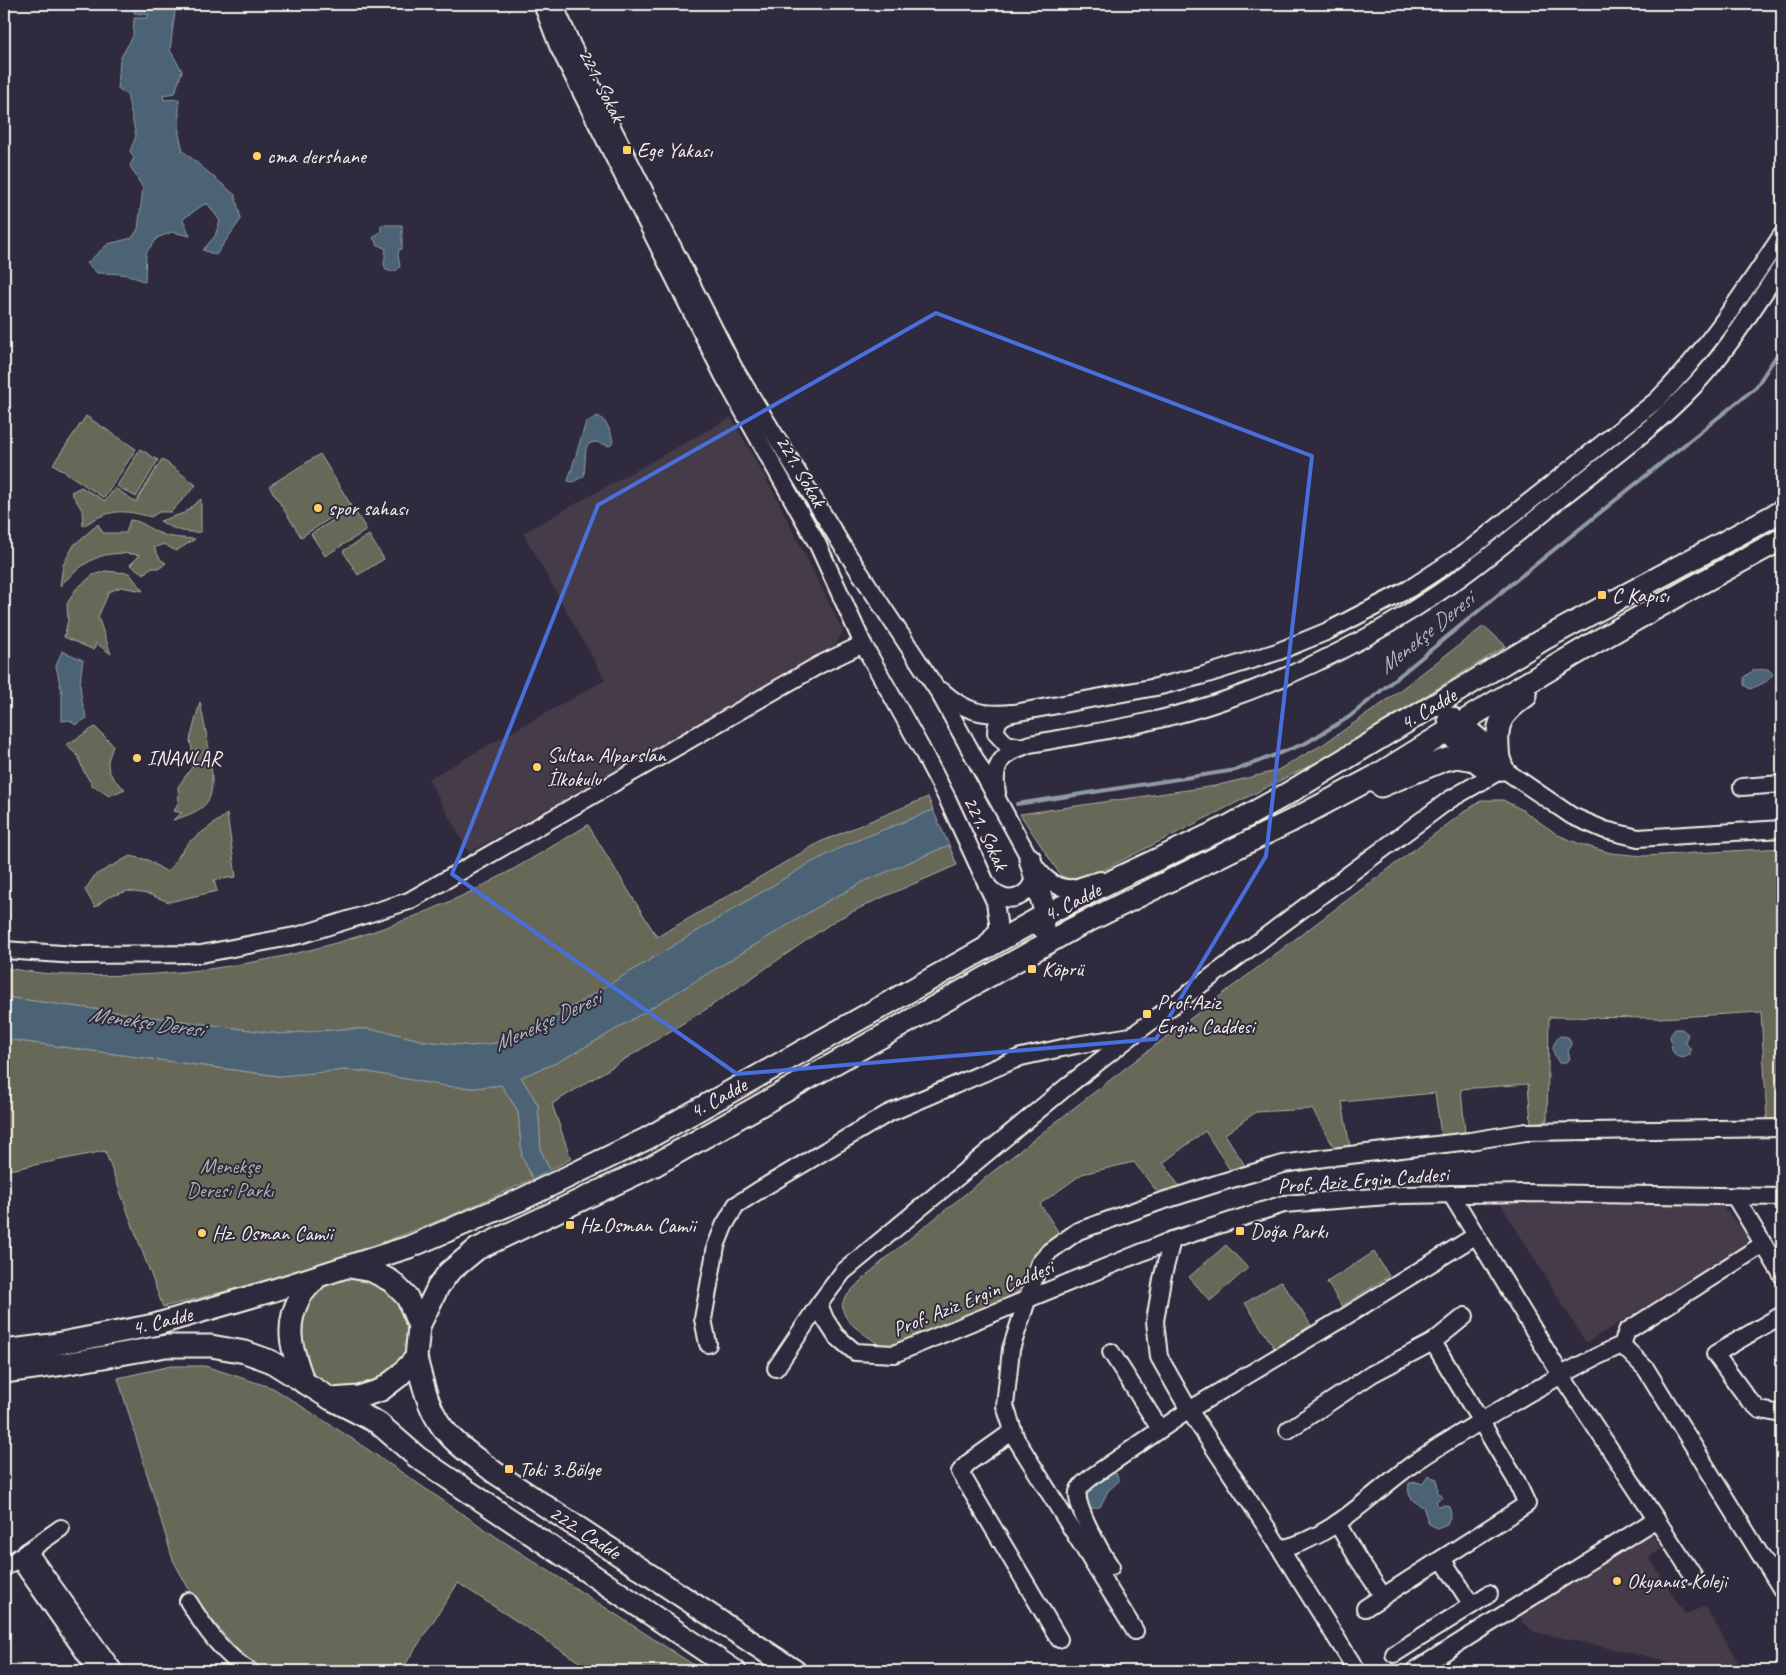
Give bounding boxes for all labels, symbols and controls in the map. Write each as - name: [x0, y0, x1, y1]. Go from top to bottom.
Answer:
- street label: 221. Sokak: [573, 44, 632, 127]
- place label: Ege Yakası: [637, 137, 713, 163]
- place label: cma dershane: [267, 143, 368, 169]
- marker: Ege Yakası: [621, 144, 633, 156]
- marker: cma dershane: [251, 150, 263, 162]
- street label: 221. Sokak: [770, 430, 833, 513]
- place label: spor sahası: [328, 495, 409, 521]
- marker: spor sahası: [312, 502, 324, 514]
- water label: Menekşe Deresi: [1373, 582, 1484, 680]
- place label: C Kapısı: [1612, 582, 1670, 608]
- marker: C Kapısı: [1596, 589, 1608, 601]
- street label: 4. Cadde: [1395, 682, 1462, 736]
- place label: Sultan Alparslan İlkokulu: [547, 742, 667, 792]
- place label: INANLAR: [147, 745, 224, 771]
- marker: INANLAR: [131, 752, 143, 764]
- marker: Sultan Alparslan İlkokulu: [531, 761, 543, 773]
- street label: 221. Sokak: [958, 792, 1015, 875]
- street label: 4. Cadde: [1039, 876, 1106, 927]
- place label: Köprü: [1042, 956, 1085, 982]
- marker: Köprü: [1026, 963, 1038, 975]
- water label: Menekşe Deresi: [489, 982, 610, 1058]
- place label: Prof.Aziz Ergin Caddesi: [1157, 989, 1257, 1039]
- water label: Menekşe Deresi: [87, 1000, 211, 1045]
- marker: Prof.Aziz Ergin Caddesi: [1141, 1008, 1153, 1020]
- street label: 4. Cadde: [685, 1071, 752, 1124]
- park label: Menekşe Deresi Parkı: [187, 1153, 275, 1203]
- street label: Prof. Aziz Ergin Caddesi: [1277, 1161, 1452, 1199]
- place label: Hz.Osman Camii: [580, 1212, 698, 1238]
- place label: Doğa Parkı: [1250, 1218, 1329, 1244]
- marker: Hz.Osman Camii: [564, 1219, 576, 1231]
- place label: Hz. Osman Camii: [212, 1220, 335, 1246]
- marker: Doğa Parkı: [1234, 1225, 1246, 1237]
- marker: Hz. Osman Camii: [196, 1227, 208, 1239]
- street label: Prof. Aziz Ergin Caddesi: [889, 1253, 1060, 1342]
- street label: 4. Cadde: [129, 1301, 196, 1341]
- place label: Toki 3.Bölge: [519, 1456, 603, 1482]
- marker: Toki 3.Bölge: [503, 1463, 515, 1475]
- street label: 222. Cadde: [544, 1499, 627, 1565]
- place label: Okyanus Koleji: [1627, 1568, 1730, 1594]
- marker: Okyanus Koleji: [1611, 1575, 1623, 1587]

